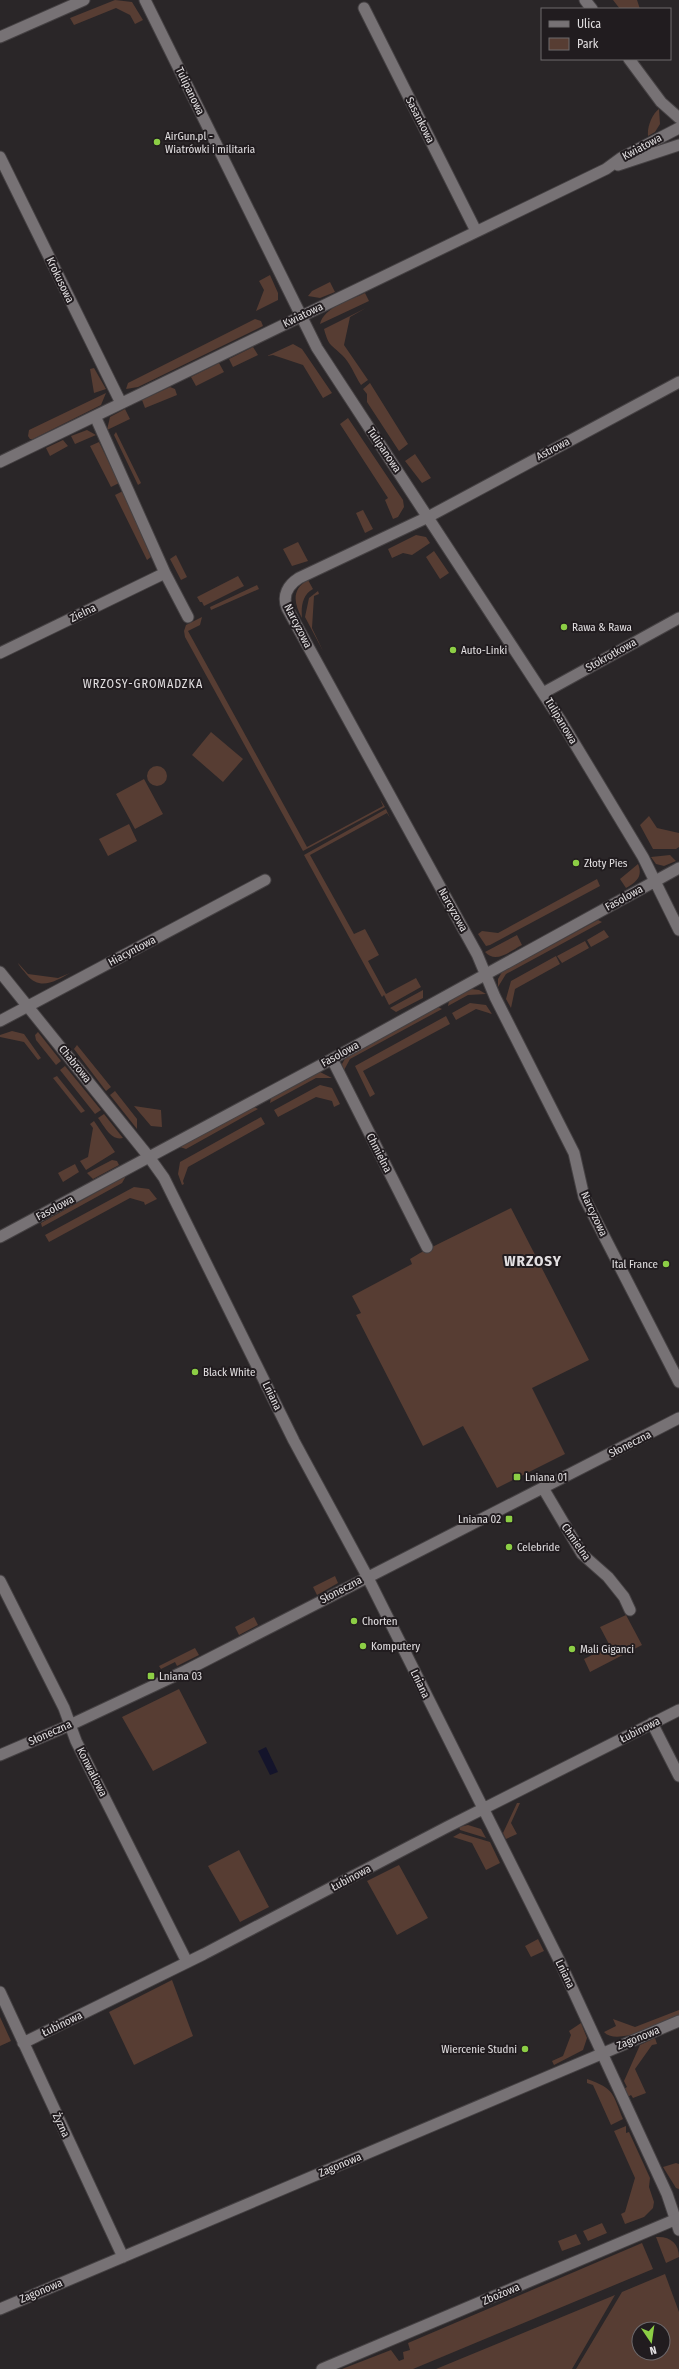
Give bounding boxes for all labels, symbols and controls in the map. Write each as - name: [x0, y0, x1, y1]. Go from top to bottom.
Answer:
- legend: [541, 8, 671, 60]
- text: Ulica: [577, 17, 601, 31]
- text: Park: [577, 37, 599, 51]
- street label: Tulipanowa: [173, 65, 207, 117]
- street label: Sasankowa: [403, 95, 437, 145]
- place label: AirGun.pl - Wiatrówki i militaria: [165, 130, 255, 156]
- street label: Kwiatowa: [620, 131, 664, 163]
- marker: AirGun.pl - Wiatrówki i militaria: [152, 137, 162, 147]
- street label: Krokusowa: [43, 255, 77, 305]
- street label: Kwiatowa: [281, 300, 325, 330]
- street label: Tulipanowa: [364, 425, 404, 475]
- street label: Astrowa: [534, 435, 572, 463]
- street label: Zielna: [68, 601, 98, 625]
- street label: Narcyzowa: [281, 602, 315, 650]
- place label: Rawa & Rawa: [572, 621, 632, 634]
- marker: Rawa & Rawa: [559, 622, 569, 632]
- street label: Stokrotkowa: [583, 636, 639, 674]
- place label: Auto-Linki: [461, 644, 507, 657]
- marker: Auto-Linki: [448, 645, 458, 655]
- district label: WRZOSY-GROMADZKA: [83, 677, 203, 691]
- street label: Tulipanowa: [542, 696, 580, 746]
- place label: Złoty Pies: [584, 857, 628, 870]
- marker: Złoty Pies: [571, 858, 581, 868]
- street label: Fasolowa: [603, 882, 645, 914]
- street label: Narcyzowa: [436, 886, 470, 934]
- street label: Hiacyntowa: [106, 933, 158, 969]
- street label: Fasolowa: [319, 1038, 361, 1070]
- street label: Chabrowa: [56, 1043, 94, 1085]
- street label: Chmielna: [364, 1131, 394, 1175]
- street label: Narcyzowa: [578, 1190, 610, 1238]
- street label: Fasolowa: [34, 1193, 76, 1223]
- district label: WRZOSY: [504, 1252, 562, 1270]
- place label: Ital France: [612, 1258, 658, 1271]
- marker: Ital France: [661, 1259, 671, 1269]
- place label: Black White: [203, 1366, 255, 1379]
- marker: Black White: [190, 1367, 200, 1377]
- street label: Lniana: [260, 1380, 284, 1412]
- street label: Słoneczna: [607, 1428, 653, 1460]
- place label: Lniana 01: [525, 1471, 567, 1484]
- marker: Lniana 01: [512, 1472, 522, 1482]
- place label: Lniana 02: [458, 1513, 501, 1526]
- marker: Lniana 02: [504, 1514, 514, 1524]
- street label: Chmielna: [559, 1521, 593, 1563]
- place label: Celebride: [517, 1541, 560, 1554]
- marker: Celebride: [504, 1542, 514, 1552]
- street label: Słoneczna: [318, 1574, 364, 1606]
- place label: Chorten: [362, 1615, 398, 1628]
- marker: Chorten: [349, 1616, 359, 1626]
- place label: Komputery: [371, 1640, 420, 1653]
- marker: Komputery: [358, 1641, 368, 1651]
- place label: Mali Giganci: [580, 1643, 634, 1656]
- marker: Mali Giganci: [567, 1644, 577, 1654]
- street label: Lniana: [408, 1668, 432, 1700]
- place label: Lniana 03: [159, 1670, 202, 1683]
- marker: Lniana 03: [146, 1671, 156, 1681]
- street label: Łubinowa: [618, 1714, 662, 1746]
- street label: Słoneczna: [26, 1718, 74, 1748]
- street label: Konwaliowa: [74, 1745, 110, 1799]
- street label: Łubinowa: [329, 1862, 373, 1894]
- street label: Lniana: [553, 1958, 577, 1990]
- street label: Łubinowa: [40, 2009, 84, 2039]
- street label: Zagonowa: [615, 2024, 661, 2052]
- place label: Wiercenie Studni: [441, 2043, 517, 2056]
- marker: Wiercenie Studni: [520, 2044, 530, 2054]
- street label: Żyzna: [50, 2110, 73, 2139]
- street label: Zagonowa: [317, 2150, 363, 2180]
- street label: Zagonowa: [18, 2276, 64, 2306]
- street label: Zbożowa: [480, 2280, 522, 2308]
- north arrow: [631, 2321, 671, 2361]
- text: N: [648, 2343, 658, 2357]

